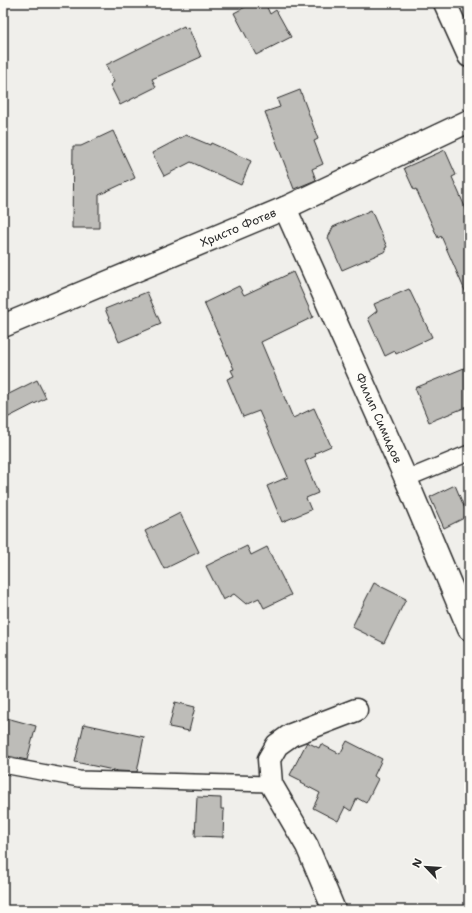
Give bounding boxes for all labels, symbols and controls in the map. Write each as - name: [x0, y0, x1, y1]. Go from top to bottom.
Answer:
- street label: Христо Фотев: [198, 205, 279, 251]
- street label: Филип Симидов: [352, 370, 406, 466]
- north arrow: [406, 847, 446, 887]
- text: N: [409, 856, 426, 870]

